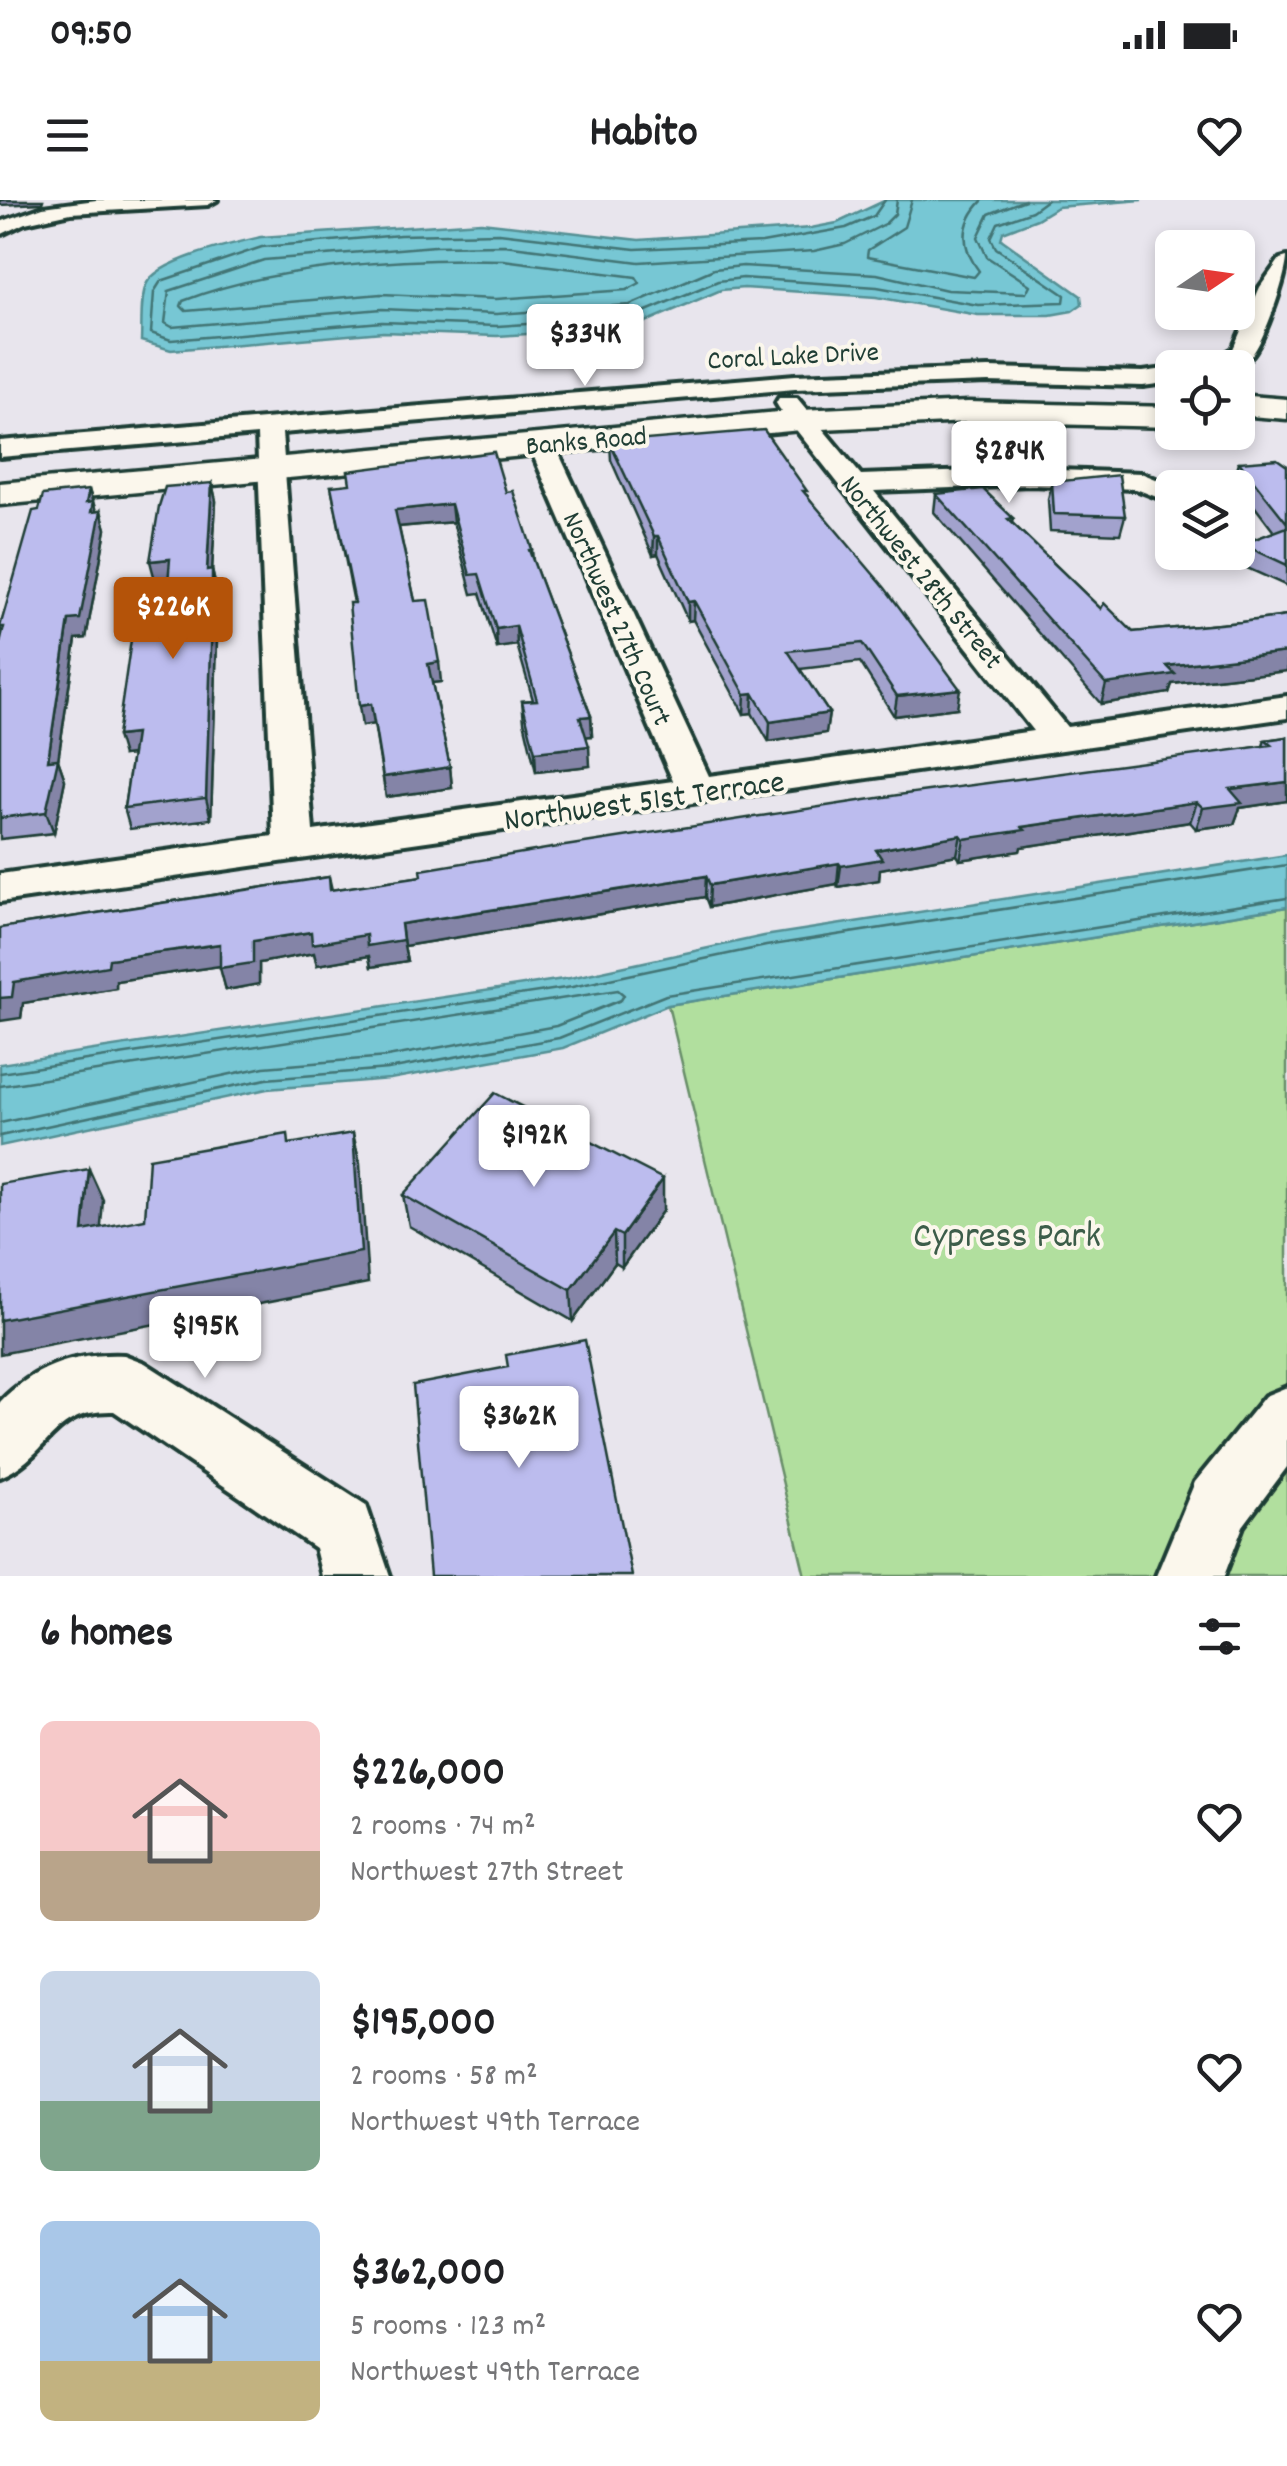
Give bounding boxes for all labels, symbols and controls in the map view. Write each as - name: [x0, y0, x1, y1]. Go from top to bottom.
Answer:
- text: 09:50: [50, 8, 133, 63]
- text: Habito: [589, 103, 698, 167]
- icon: menu: [40, 108, 95, 163]
- icon: heart: [1192, 108, 1247, 163]
- north arrow: [1155, 230, 1255, 330]
- map controls: [1155, 230, 1255, 570]
- pin: $334K: [515, 304, 655, 389]
- text: $334K: [549, 313, 621, 359]
- street label: Coral Lake Drive: [707, 335, 880, 383]
- button: locate: [1155, 350, 1255, 450]
- street label: Banks Road: [524, 419, 649, 469]
- pin: $284K: [939, 421, 1079, 506]
- text: $284K: [973, 430, 1045, 476]
- street label: Northwest 28th Street: [828, 468, 1010, 680]
- button: layers: [1155, 470, 1255, 570]
- street label: Northwest 27th Court: [549, 507, 680, 733]
- pin: $226K: [103, 577, 243, 662]
- text: $226K: [136, 586, 210, 632]
- street label: Northwest 51st Terrace: [502, 762, 788, 846]
- pin: $192K: [464, 1105, 604, 1190]
- text: $192K: [501, 1114, 567, 1160]
- park label: Cypress Park: [913, 1211, 1101, 1266]
- pin: $195K: [135, 1296, 275, 1381]
- text: $195K: [171, 1305, 239, 1351]
- pin: $362K: [449, 1386, 589, 1471]
- text: $362K: [482, 1395, 556, 1441]
- text: 6 homes: [40, 1606, 173, 1666]
- icon: filters: [1192, 1609, 1247, 1664]
- text: $226,000: [350, 1745, 505, 1805]
- icon: home: [120, 1761, 240, 1881]
- icon: heart: [1192, 1794, 1247, 1849]
- text: 2 rooms · 74 m²: [350, 1805, 536, 1851]
- text: Northwest 27th Street: [350, 1851, 623, 1897]
- text: $195,000: [350, 1995, 496, 2055]
- icon: home: [120, 2011, 240, 2131]
- icon: heart: [1192, 2044, 1247, 2099]
- text: 2 rooms · 58 m²: [350, 2055, 538, 2101]
- text: Northwest 49th Terrace: [350, 2101, 640, 2147]
- text: $362,000: [350, 2245, 506, 2305]
- icon: home: [120, 2261, 240, 2381]
- icon: heart: [1192, 2294, 1247, 2349]
- text: 5 rooms · 123 m²: [350, 2305, 546, 2351]
- text: Northwest 49th Terrace: [350, 2351, 640, 2397]

